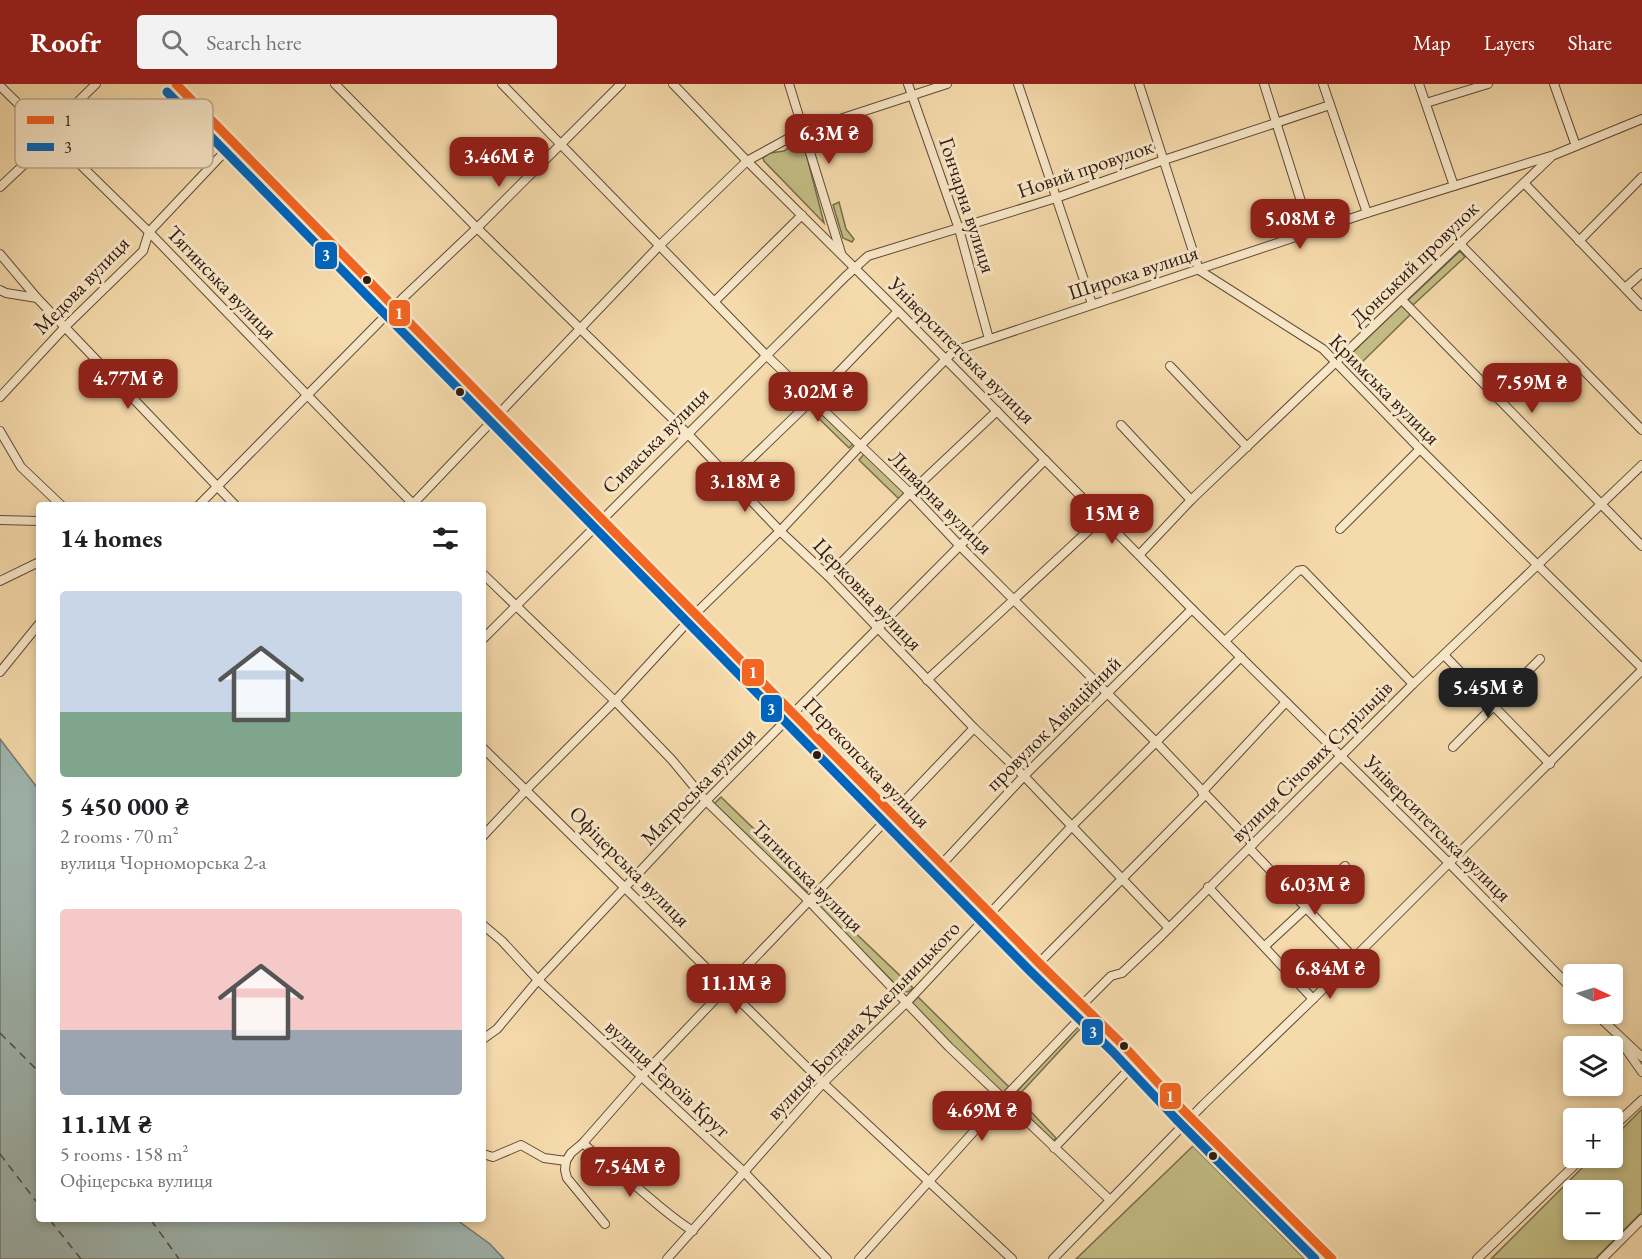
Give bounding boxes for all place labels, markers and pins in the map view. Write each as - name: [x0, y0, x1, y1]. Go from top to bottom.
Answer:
- pin: 6.3M ₴: [780, 114, 878, 165]
- pin: 3.46M ₴: [444, 137, 554, 188]
- pin: 5.08M ₴: [1245, 199, 1355, 250]
- unlabelled marker: [361, 274, 373, 286]
- pin: 4.77M ₴: [73, 359, 183, 410]
- pin: 7.59M ₴: [1477, 363, 1587, 414]
- pin: 3.02M ₴: [763, 372, 873, 423]
- unlabelled marker: [454, 386, 466, 398]
- pin: 3.18M ₴: [690, 462, 800, 513]
- pin: 15M ₴: [1070, 494, 1154, 545]
- pin: 5.45M ₴: [1433, 668, 1543, 719]
- unlabelled marker: [811, 749, 823, 761]
- pin: 6.03M ₴: [1260, 865, 1370, 916]
- pin: 6.84M ₴: [1275, 949, 1385, 1000]
- pin: 11.1M ₴: [681, 964, 791, 1015]
- unlabelled marker: [1118, 1040, 1130, 1052]
- pin: 4.69M ₴: [927, 1091, 1037, 1142]
- pin: 7.54M ₴: [575, 1147, 685, 1198]
- unlabelled marker: [1207, 1150, 1219, 1162]

